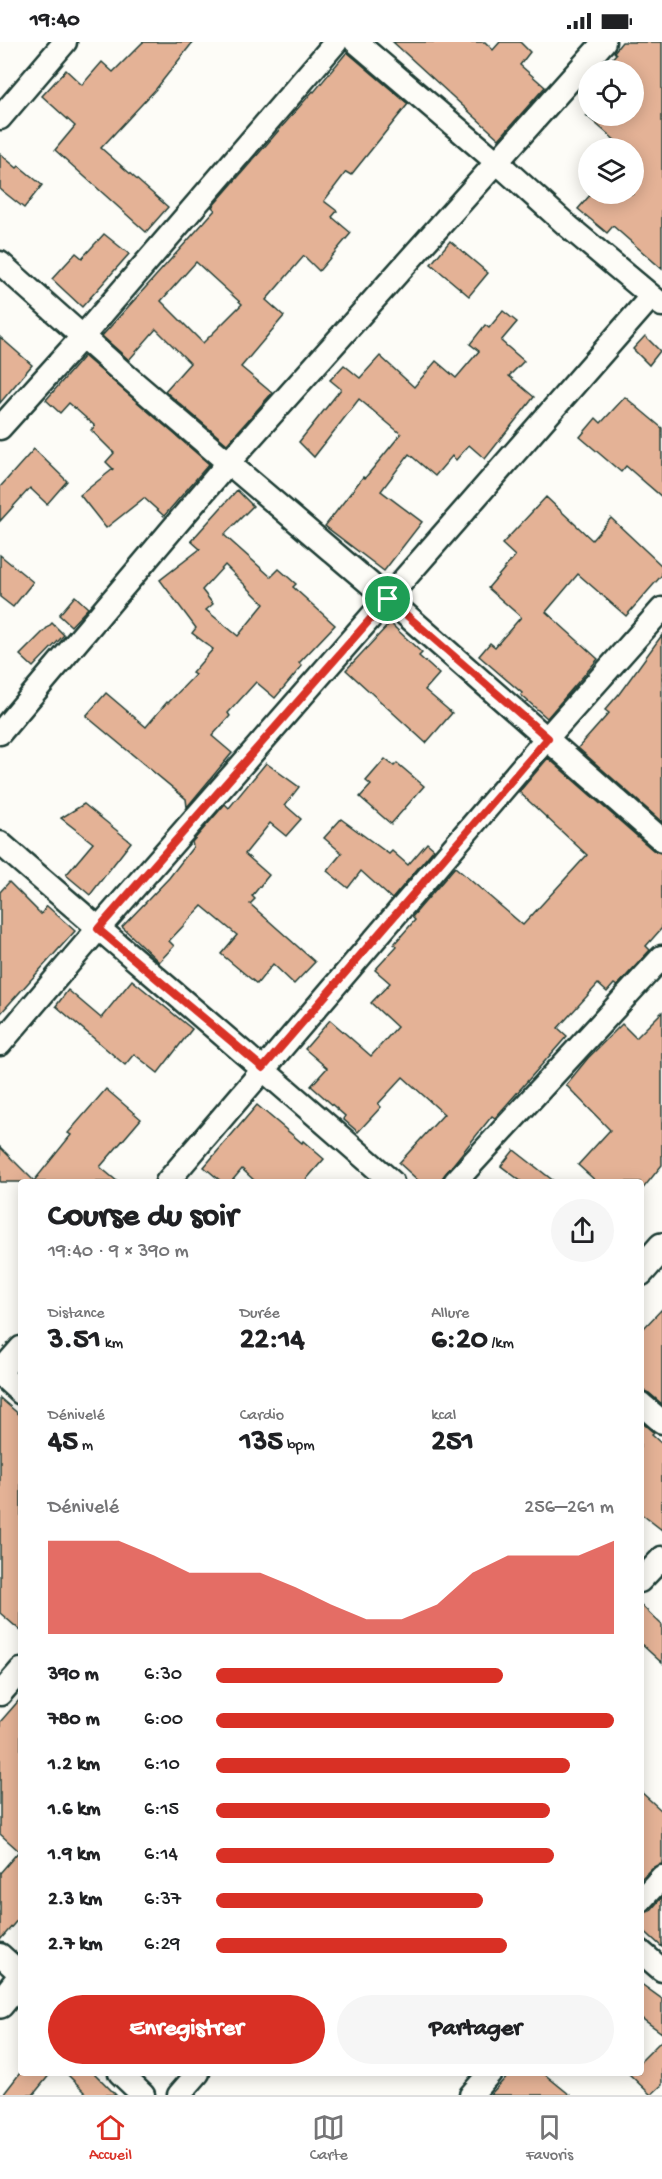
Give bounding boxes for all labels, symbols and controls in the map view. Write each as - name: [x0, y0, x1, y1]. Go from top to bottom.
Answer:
- text: 19:40: [30, 8, 80, 34]
- map controls: [578, 60, 644, 204]
- button: locate: [578, 60, 644, 126]
- button: layers: [578, 138, 644, 204]
- pin: [362, 573, 413, 624]
- icon: arrive: [371, 582, 404, 615]
- text: Course du soir: [48, 1199, 238, 1237]
- button: share: [551, 1199, 614, 1262]
- text: 19:40 · 9 × 390 m: [48, 1241, 189, 1264]
- text: Distance: [48, 1305, 105, 1324]
- text: Durée: [240, 1305, 280, 1324]
- text: Allure: [431, 1305, 469, 1324]
- text: 3.51: [48, 1324, 101, 1359]
- text: 22:14: [240, 1324, 305, 1359]
- text: 6:20: [431, 1324, 488, 1359]
- text: km: [101, 1335, 123, 1354]
- text: /km: [488, 1335, 514, 1354]
- text: Dénivelé: [48, 1407, 105, 1426]
- text: Cardio: [240, 1407, 284, 1426]
- text: kcal: [431, 1407, 456, 1426]
- text: 45: [48, 1426, 78, 1461]
- text: 135: [240, 1426, 283, 1461]
- text: 251: [431, 1426, 474, 1461]
- text: m: [78, 1437, 93, 1456]
- text: bpm: [283, 1437, 315, 1456]
- text: Dénivelé: [48, 1497, 119, 1520]
- text: 256–261 m: [524, 1497, 614, 1520]
- text: 390 m: [48, 1664, 99, 1687]
- text: 6:30: [144, 1664, 182, 1687]
- text: 780 m: [48, 1709, 100, 1732]
- text: 6:00: [144, 1709, 183, 1732]
- text: 1.2 km: [48, 1754, 100, 1777]
- text: 6:10: [144, 1754, 180, 1777]
- text: 1.6 km: [48, 1799, 100, 1822]
- text: 6:15: [144, 1799, 179, 1822]
- text: 1.9 km: [48, 1844, 100, 1867]
- text: 6:14: [144, 1844, 178, 1867]
- text: 2.3 km: [48, 1889, 102, 1912]
- text: 6:37: [144, 1889, 181, 1912]
- text: 2.7 km: [48, 1934, 102, 1957]
- text: 6:29: [144, 1934, 180, 1957]
- button: Enregistrer: [48, 1995, 325, 2064]
- button: Partager: [337, 1995, 614, 2064]
- tab: Accueil: [89, 2111, 132, 2166]
- tab: Carte: [310, 2111, 348, 2166]
- tab: Favoris: [526, 2111, 573, 2166]

